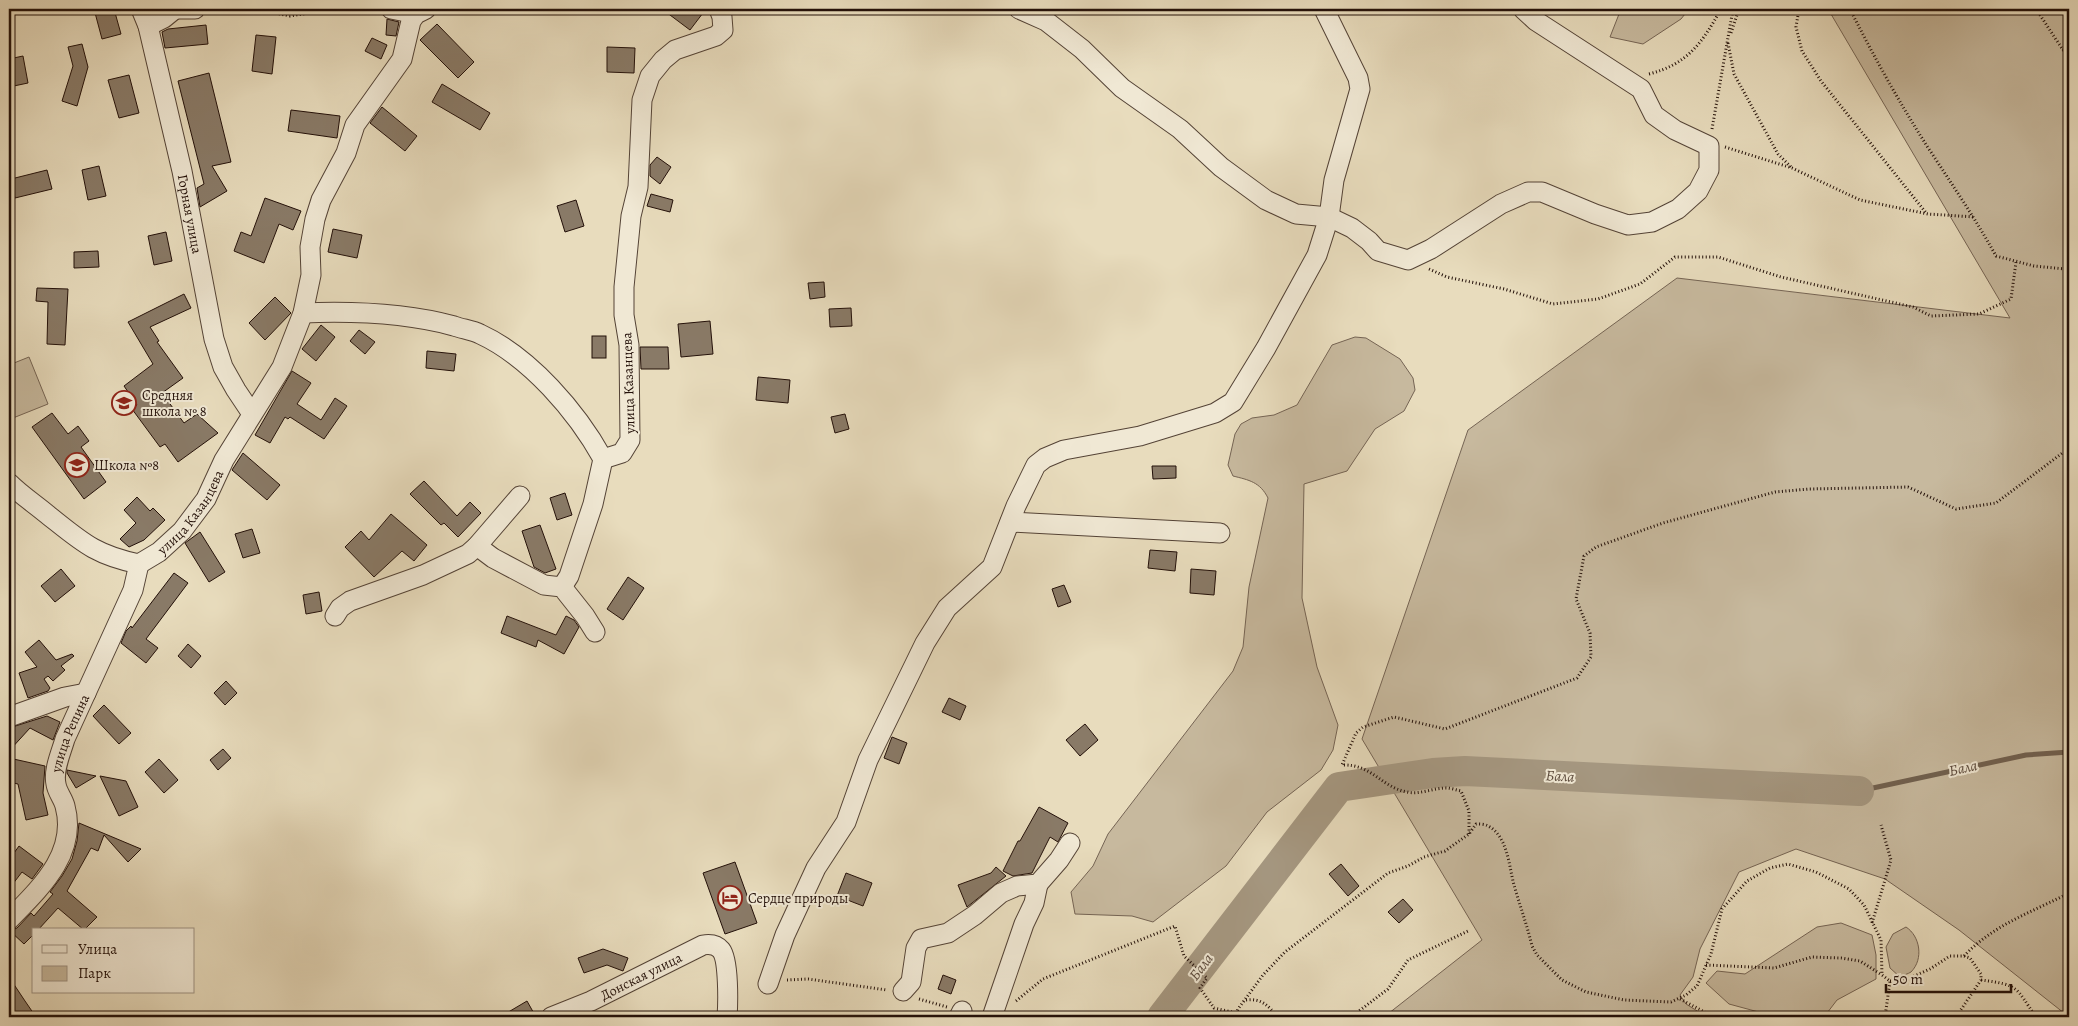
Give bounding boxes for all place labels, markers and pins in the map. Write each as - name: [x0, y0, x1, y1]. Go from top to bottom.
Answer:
- place label: Средняя школа № 8: [142, 386, 207, 421]
- school or university icon: Средняя школа № 8: [111, 390, 137, 416]
- school or university icon: Школа №8: [64, 452, 90, 478]
- place label: Школа №8: [94, 456, 159, 475]
- hotel icon: Сердце природы: [717, 885, 743, 911]
- place label: Сердце природы: [748, 889, 848, 908]

